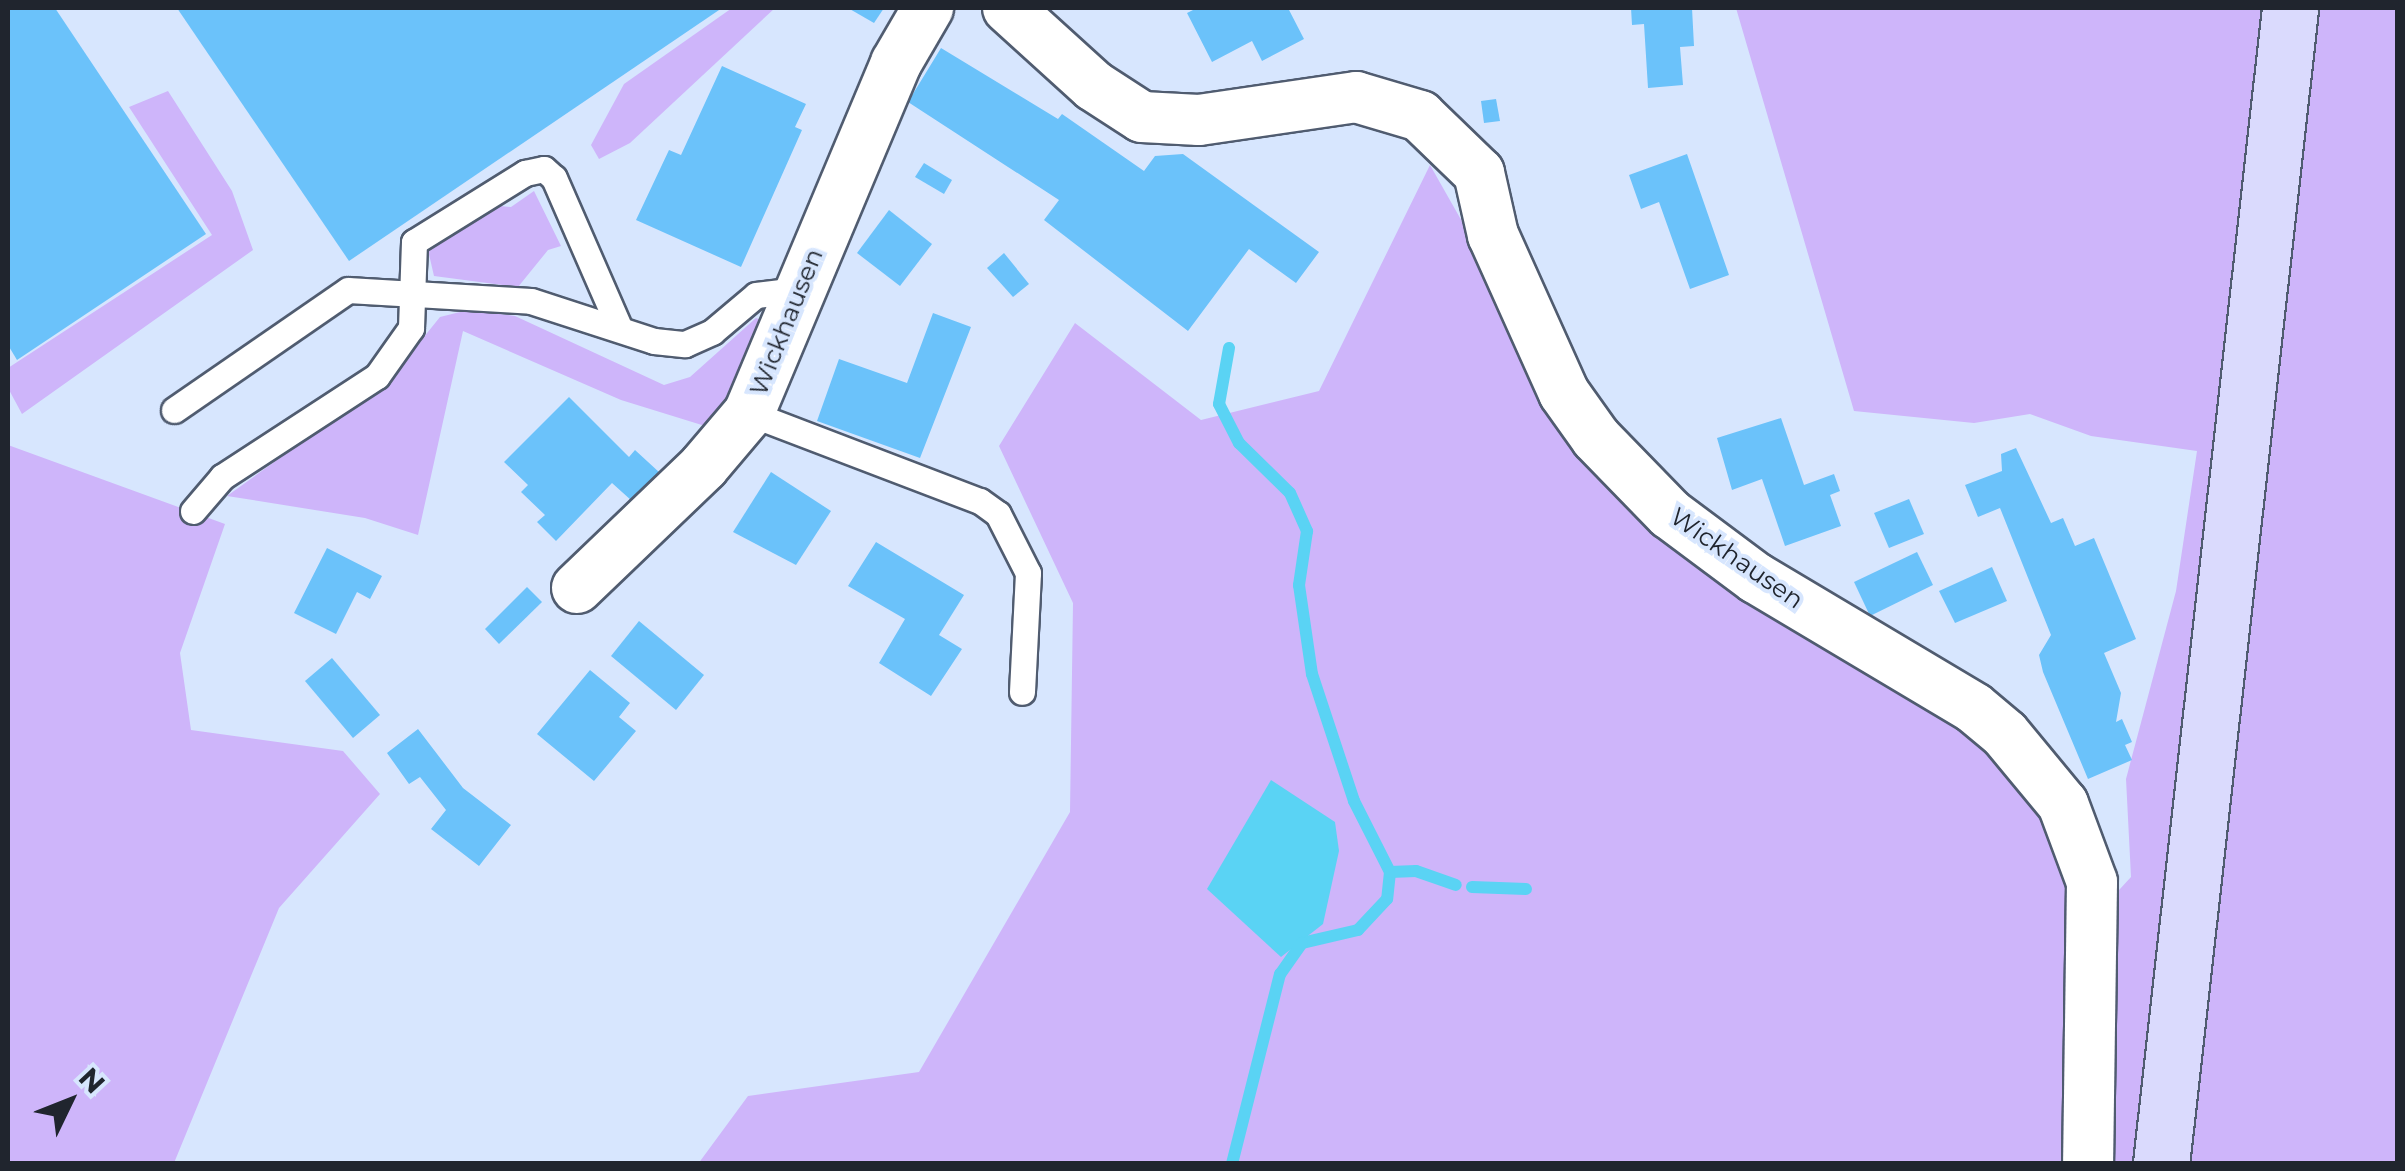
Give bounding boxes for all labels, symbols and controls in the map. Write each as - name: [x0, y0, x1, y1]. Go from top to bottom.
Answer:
- street label: Wickhausen: [743, 244, 829, 400]
- street label: Wickhausen: [1665, 501, 1809, 615]
- north arrow: [20, 1051, 120, 1151]
- text: N: [72, 1061, 112, 1100]

